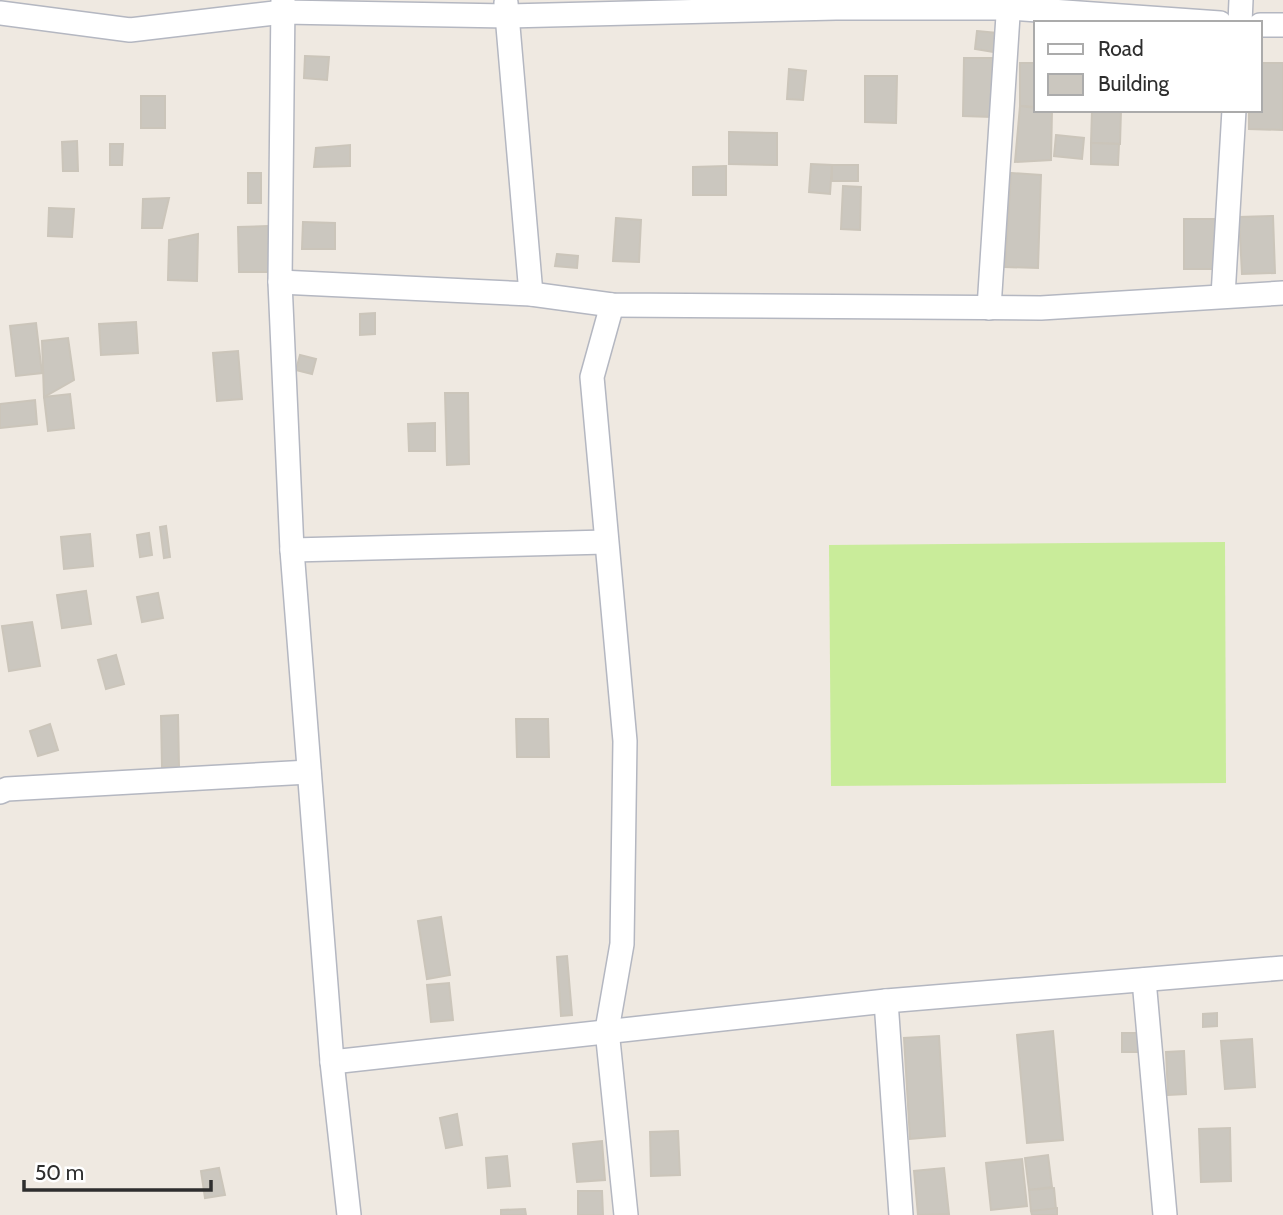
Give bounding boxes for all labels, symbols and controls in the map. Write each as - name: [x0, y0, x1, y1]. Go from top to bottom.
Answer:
- legend: [1034, 21, 1262, 112]
- text: Road: [1098, 36, 1144, 61]
- text: Building: [1098, 71, 1170, 96]
- scale bar: [24, 1148, 212, 1192]
- text: 50 m: [35, 1160, 84, 1185]

